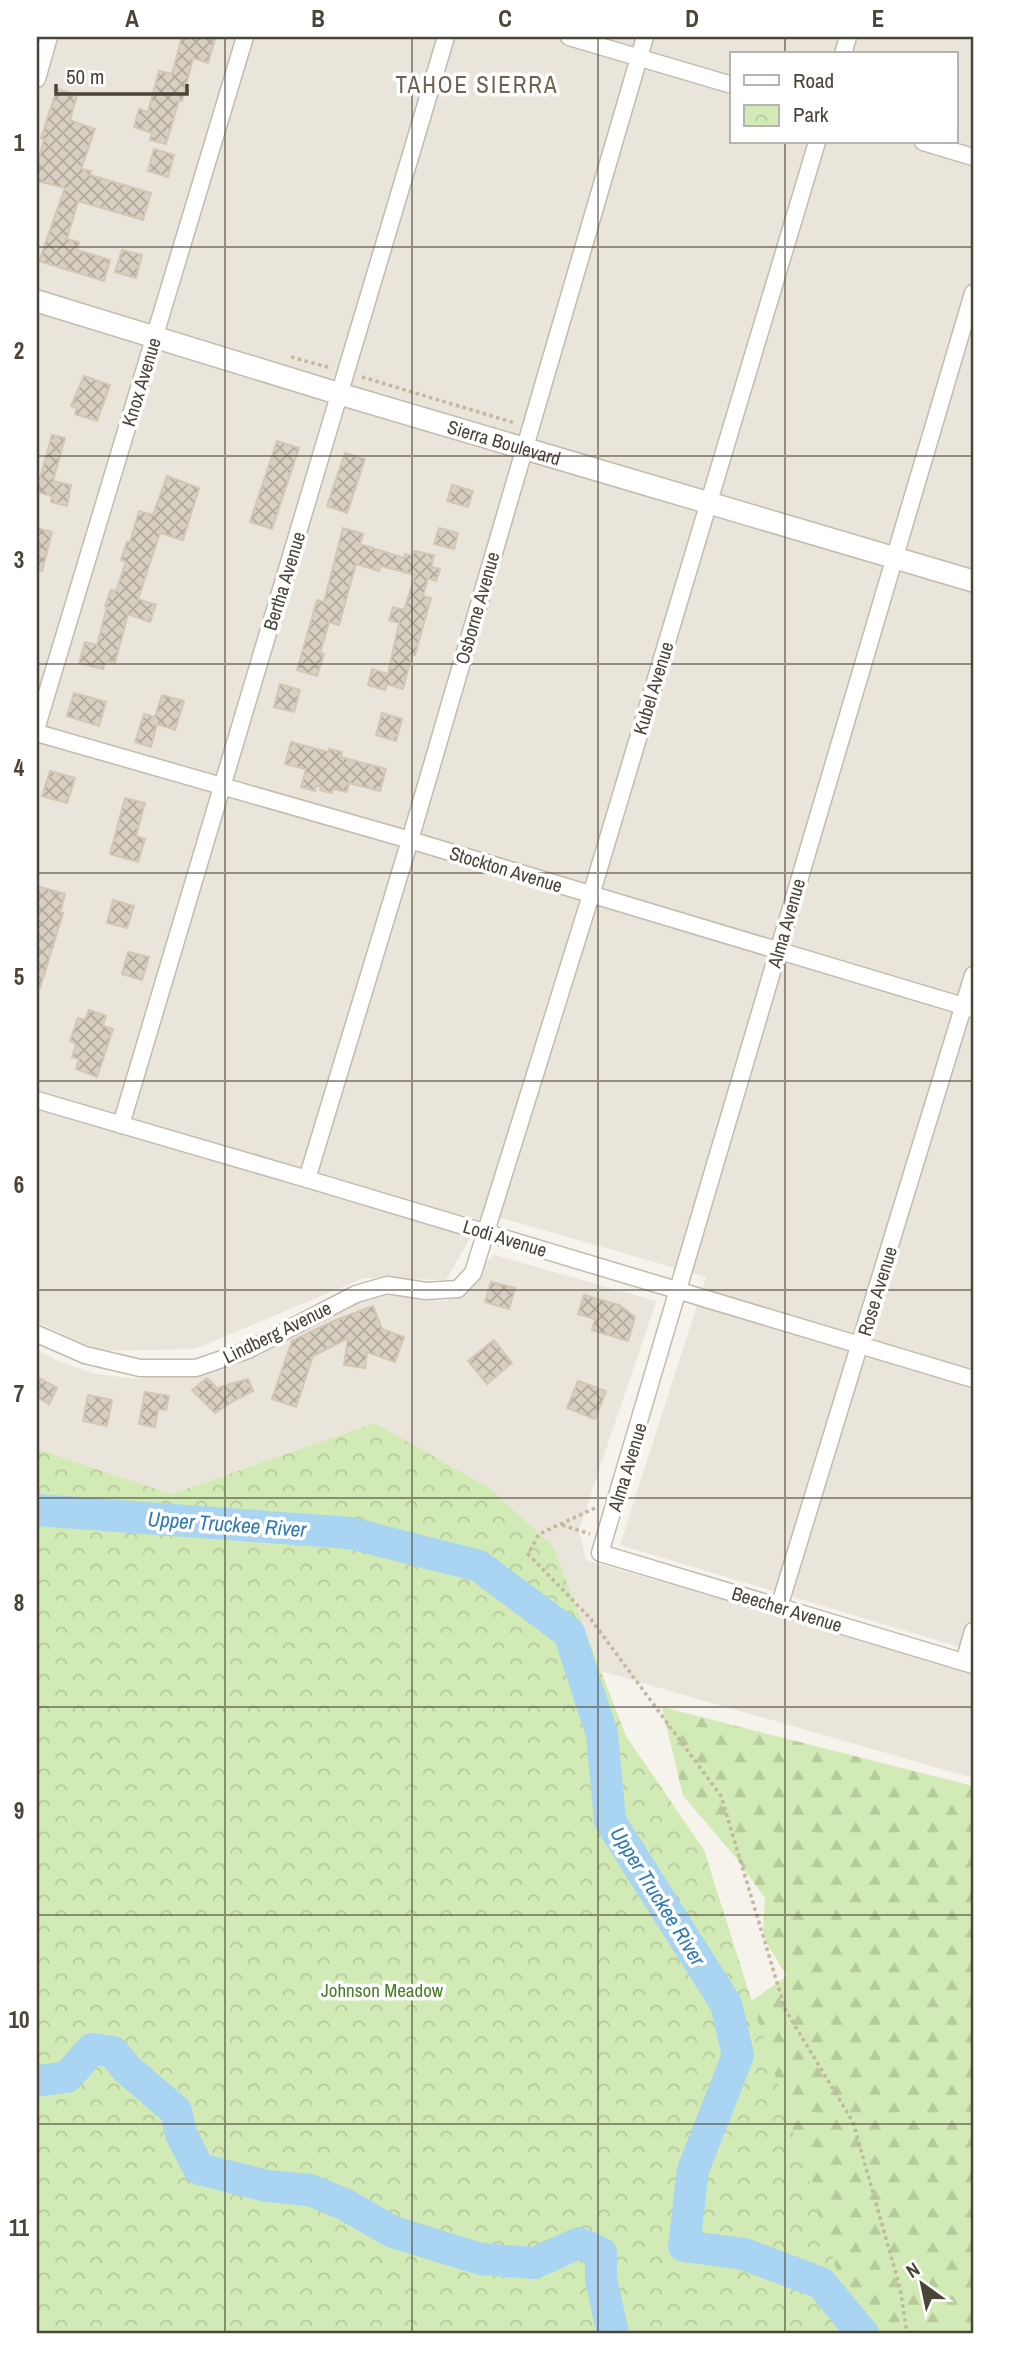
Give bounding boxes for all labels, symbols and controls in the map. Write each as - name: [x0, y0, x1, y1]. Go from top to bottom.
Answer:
- text: A: [125, 3, 139, 34]
- text: B: [311, 3, 325, 34]
- text: C: [498, 3, 512, 34]
- text: D: [685, 3, 699, 34]
- text: E: [872, 3, 884, 34]
- scale bar: [56, 52, 187, 96]
- legend: [730, 52, 958, 144]
- text: 50 m: [66, 62, 104, 91]
- text: Road: [793, 66, 834, 95]
- district label: TAHOE SIERRA: [395, 69, 559, 100]
- text: Park: [793, 100, 829, 129]
- text: 1: [14, 127, 25, 158]
- street label: Knox Avenue: [115, 334, 167, 430]
- text: 2: [14, 335, 24, 366]
- street label: Sierra Boulevard: [444, 413, 564, 472]
- street label: Bertha Avenue: [257, 528, 311, 634]
- text: 3: [14, 544, 24, 575]
- street label: Osborne Avenue: [449, 549, 505, 667]
- street label: Kubel Avenue: [627, 638, 679, 738]
- text: 4: [14, 752, 25, 783]
- street label: Stockton Avenue: [446, 840, 566, 898]
- street label: Alma Avenue: [761, 875, 811, 972]
- text: 5: [14, 961, 24, 992]
- text: 6: [14, 1169, 24, 1200]
- street label: Lodi Avenue: [460, 1213, 550, 1263]
- street label: Rose Avenue: [851, 1243, 903, 1339]
- street label: Lindberg Avenue: [218, 1295, 336, 1369]
- text: 7: [14, 1378, 24, 1409]
- street label: Alma Avenue: [601, 1419, 653, 1516]
- water label: Upper Truckee River: [147, 1504, 308, 1544]
- street label: Beecher Avenue: [729, 1580, 845, 1638]
- text: 8: [14, 1587, 24, 1618]
- text: 9: [14, 1795, 24, 1826]
- water label: Upper Truckee River: [604, 1821, 713, 1972]
- park label: Johnson Meadow: [321, 1977, 444, 2003]
- text: 10: [9, 2004, 29, 2035]
- text: 11: [9, 2212, 29, 2243]
- north arrow: [888, 2248, 958, 2318]
- text: N: [901, 2256, 925, 2284]

